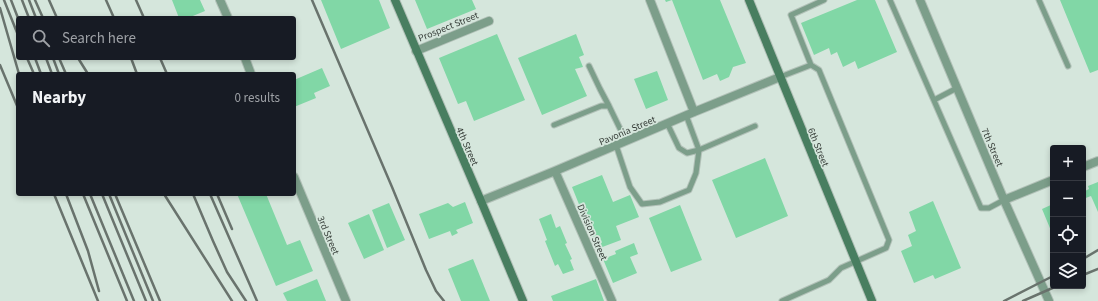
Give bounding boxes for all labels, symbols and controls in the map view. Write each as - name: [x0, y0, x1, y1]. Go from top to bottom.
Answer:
- street label: Prospect Street: [416, 8, 481, 45]
- search box: [16, 16, 296, 60]
- icon: search: [30, 27, 52, 49]
- text: Search here: [62, 28, 136, 49]
- text: Nearby: [32, 86, 86, 110]
- text: 0 results: [235, 89, 280, 107]
- street label: Pavonia Street: [597, 112, 658, 149]
- street label: 4th Street: [452, 125, 482, 168]
- street label: 6th Street: [804, 126, 832, 170]
- street label: 7th Street: [978, 126, 1007, 169]
- map controls: [1050, 145, 1086, 289]
- button: +: [1050, 145, 1086, 181]
- button: −: [1050, 181, 1086, 217]
- street label: Division Street: [573, 202, 611, 263]
- street label: 3rd Street: [314, 214, 343, 258]
- button: locate: [1050, 217, 1086, 253]
- button: layers: [1050, 253, 1086, 289]

